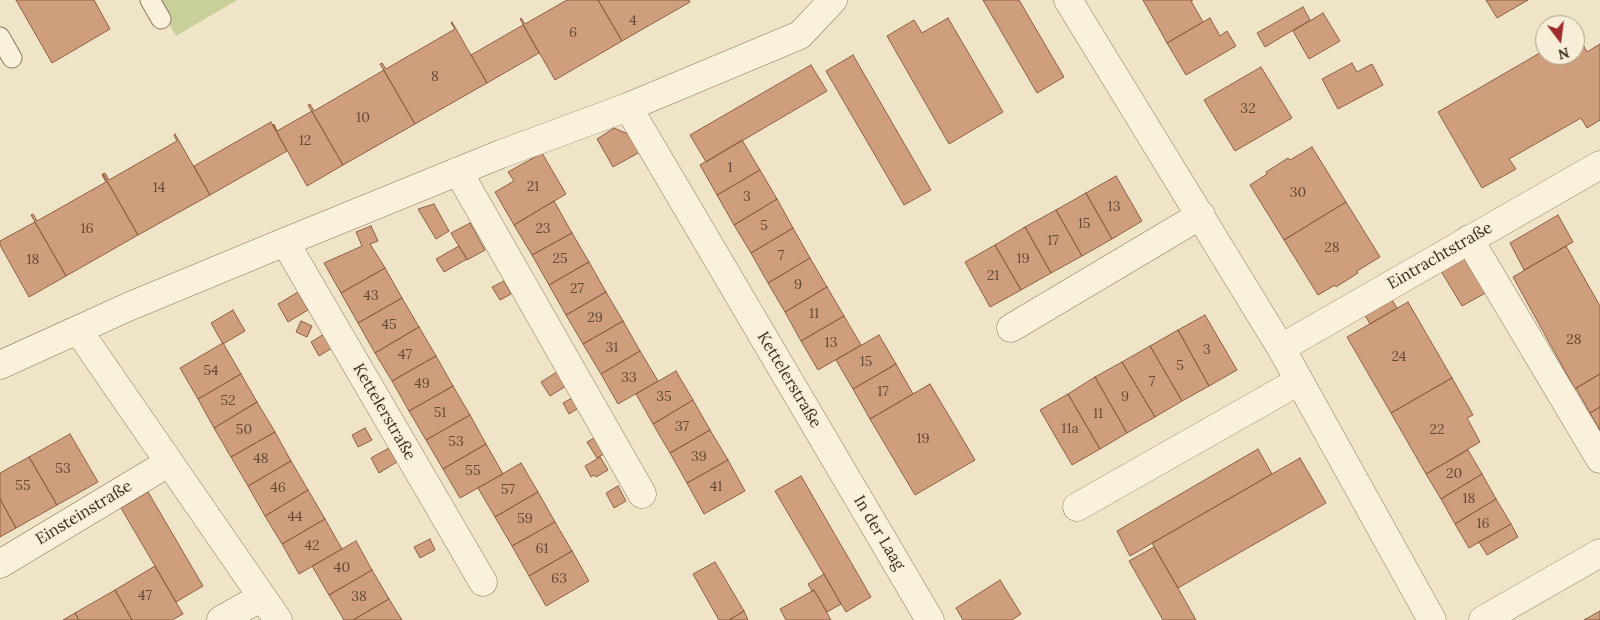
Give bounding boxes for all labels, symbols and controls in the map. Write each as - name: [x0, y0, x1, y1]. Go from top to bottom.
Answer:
- house number: 4: [629, 13, 637, 29]
- north arrow: [1535, 15, 1585, 65]
- house number: 6: [569, 25, 577, 41]
- text: N: [1556, 43, 1571, 64]
- house number: 8: [431, 69, 439, 85]
- house number: 32: [1240, 101, 1256, 117]
- house number: 10: [356, 110, 370, 126]
- house number: 12: [299, 133, 311, 149]
- house number: 1: [727, 160, 733, 176]
- house number: 21: [527, 179, 539, 195]
- house number: 14: [153, 180, 165, 196]
- house number: 30: [1290, 185, 1306, 201]
- house number: 3: [743, 189, 751, 205]
- house number: 13: [1108, 199, 1120, 215]
- house number: 15: [1078, 216, 1090, 232]
- house number: 5: [760, 218, 768, 234]
- street label: Eintrachtstraße: [1384, 218, 1496, 294]
- house number: 16: [80, 221, 94, 237]
- house number: 23: [535, 221, 551, 237]
- house number: 17: [1047, 233, 1059, 249]
- house number: 28: [1324, 240, 1340, 256]
- house number: 7: [778, 248, 784, 264]
- house number: 25: [552, 251, 568, 267]
- house number: 19: [1016, 251, 1030, 267]
- house number: 18: [27, 252, 39, 268]
- house number: 21: [987, 268, 999, 284]
- house number: 9: [794, 277, 802, 293]
- house number: 27: [570, 281, 584, 297]
- house number: 43: [363, 288, 379, 304]
- house number: 11: [809, 306, 819, 322]
- house number: 29: [587, 310, 603, 326]
- house number: 45: [381, 317, 397, 333]
- street label: Kettelerstraße: [753, 328, 825, 432]
- house number: 28: [1566, 332, 1582, 348]
- house number: 13: [825, 335, 837, 351]
- house number: 31: [606, 340, 618, 356]
- house number: 3: [1203, 342, 1211, 358]
- house number: 47: [398, 347, 412, 363]
- house number: 24: [1392, 349, 1406, 365]
- house number: 15: [860, 354, 872, 370]
- house number: 5: [1176, 358, 1184, 374]
- street label: Kettelerstraße: [349, 360, 419, 464]
- house number: 54: [203, 363, 219, 379]
- house number: 33: [621, 370, 637, 386]
- house number: 7: [1149, 374, 1155, 390]
- house number: 49: [414, 376, 430, 392]
- house number: 17: [877, 384, 889, 400]
- house number: 35: [656, 389, 672, 405]
- house number: 9: [1121, 389, 1129, 405]
- house number: 52: [220, 393, 236, 409]
- house number: 51: [434, 405, 446, 421]
- house number: 11: [1093, 406, 1103, 422]
- house number: 37: [675, 419, 689, 435]
- house number: 11a: [1061, 421, 1079, 437]
- house number: 50: [236, 422, 252, 438]
- house number: 22: [1429, 422, 1445, 438]
- house number: 19: [916, 431, 930, 447]
- house number: 53: [448, 434, 464, 450]
- house number: 39: [691, 449, 707, 465]
- house number: 48: [253, 451, 269, 467]
- house number: 53: [55, 461, 71, 477]
- house number: 55: [465, 463, 481, 479]
- house number: 20: [1446, 466, 1462, 482]
- street label: Einsteinstraße: [32, 477, 136, 549]
- house number: 55: [15, 478, 31, 494]
- house number: 41: [710, 479, 722, 495]
- house number: 46: [270, 480, 286, 496]
- house number: 57: [501, 482, 515, 498]
- house number: 18: [1463, 491, 1475, 507]
- street label: In der Laag: [849, 492, 909, 574]
- house number: 44: [287, 509, 303, 525]
- house number: 59: [517, 511, 533, 527]
- house number: 16: [1476, 516, 1490, 532]
- house number: 42: [304, 538, 320, 554]
- house number: 61: [535, 541, 549, 557]
- house number: 40: [334, 560, 350, 576]
- house number: 63: [551, 571, 567, 587]
- house number: 47: [138, 588, 152, 604]
- house number: 38: [351, 589, 367, 605]

